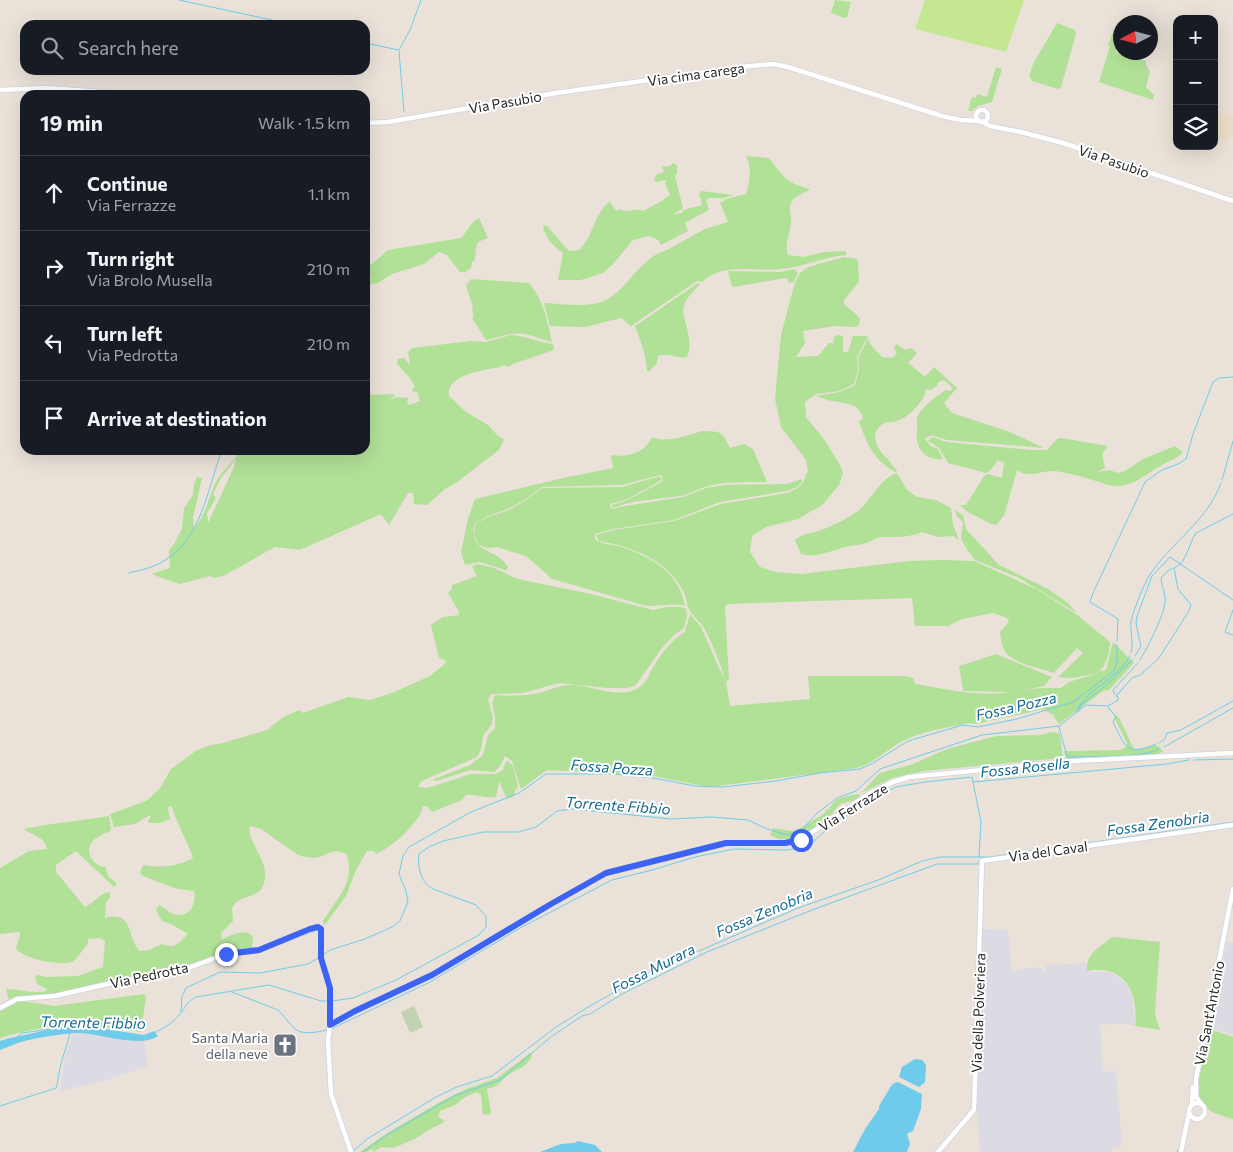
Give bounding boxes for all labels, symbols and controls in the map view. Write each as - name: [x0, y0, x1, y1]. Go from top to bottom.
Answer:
- north arrow: [1113, 15, 1158, 60]
- map controls: [1173, 15, 1218, 150]
- button: +: [1173, 15, 1218, 60]
- search box: [20, 20, 370, 75]
- icon: search: [38, 34, 66, 62]
- text: Search here: [78, 36, 178, 59]
- street label: Via cima carega: [646, 59, 746, 89]
- button: −: [1173, 60, 1218, 105]
- street label: Via Pasubio: [467, 87, 543, 117]
- button: layers: [1173, 105, 1218, 150]
- text: 19 min: [40, 110, 103, 135]
- text: Walk · 1.5 km: [258, 113, 350, 132]
- street label: Via Pasubio: [1076, 141, 1152, 181]
- text: Continue: [87, 172, 167, 195]
- icon: ahead: [40, 179, 68, 207]
- text: 1.1 km: [308, 184, 350, 203]
- text: Via Ferrazze: [87, 195, 176, 214]
- text: Turn right: [87, 247, 174, 270]
- icon: right: [40, 254, 68, 282]
- text: 210 m: [307, 259, 350, 278]
- text: Via Brolo Musella: [87, 270, 213, 289]
- text: Turn left: [87, 322, 162, 345]
- icon: left: [40, 329, 68, 357]
- text: 210 m: [307, 334, 350, 353]
- text: Via Pedrotta: [87, 345, 178, 364]
- icon: arrive: [40, 404, 68, 432]
- text: Arrive at destination: [87, 407, 267, 430]
- water label: Fossa Pozza: [974, 688, 1058, 724]
- water label: Fossa Rosella: [979, 753, 1071, 781]
- water label: Fossa Pozza: [570, 755, 654, 779]
- street label: Via Ferrazze: [815, 779, 891, 835]
- water label: Torrente Fibbio: [565, 792, 671, 818]
- water label: Fossa Zenobria: [1105, 807, 1211, 839]
- route start: [790, 829, 813, 852]
- street label: Via del Caval: [1007, 837, 1089, 865]
- water label: Fossa Zenobria: [713, 883, 815, 941]
- water label: Fossa Murara: [608, 939, 698, 997]
- route end: [215, 943, 238, 966]
- street label: Via della Polveriera: [967, 953, 989, 1073]
- street label: Via Pedrotta: [108, 958, 190, 992]
- street label: Via Sant'Antonio: [1191, 959, 1227, 1067]
- water label: Torrente Fibbio: [40, 1012, 146, 1032]
- place label: Santa Maria della neve: [192, 1029, 268, 1062]
- church icon: Santa Maria della neve: [272, 1032, 298, 1058]

